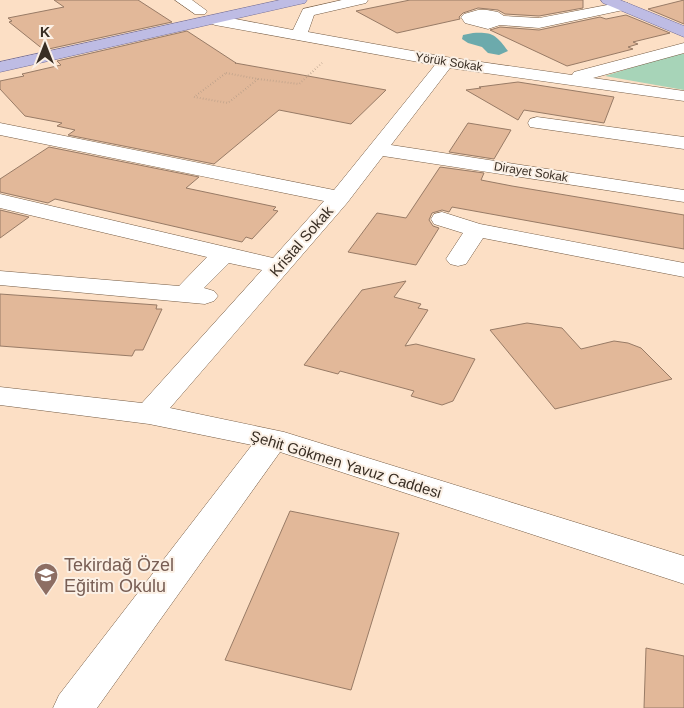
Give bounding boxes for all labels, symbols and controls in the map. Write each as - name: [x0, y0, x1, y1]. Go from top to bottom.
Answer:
- north arrow: [20, 20, 70, 70]
- text: K: [40, 24, 50, 40]
- street label: Yörük Sokak: [414, 50, 485, 74]
- street label: Dirayet Sokak: [493, 159, 570, 185]
- street label: Kristal Sokak: [266, 202, 336, 280]
- street label: Şehit Gökmen Yavuz Caddesi: [248, 427, 444, 501]
- place label: Tekirdağ Özel Eğitim Okulu: [64, 555, 174, 596]
- school or university icon: Tekirdağ Özel Eğitim Okulu: [33, 562, 59, 596]

